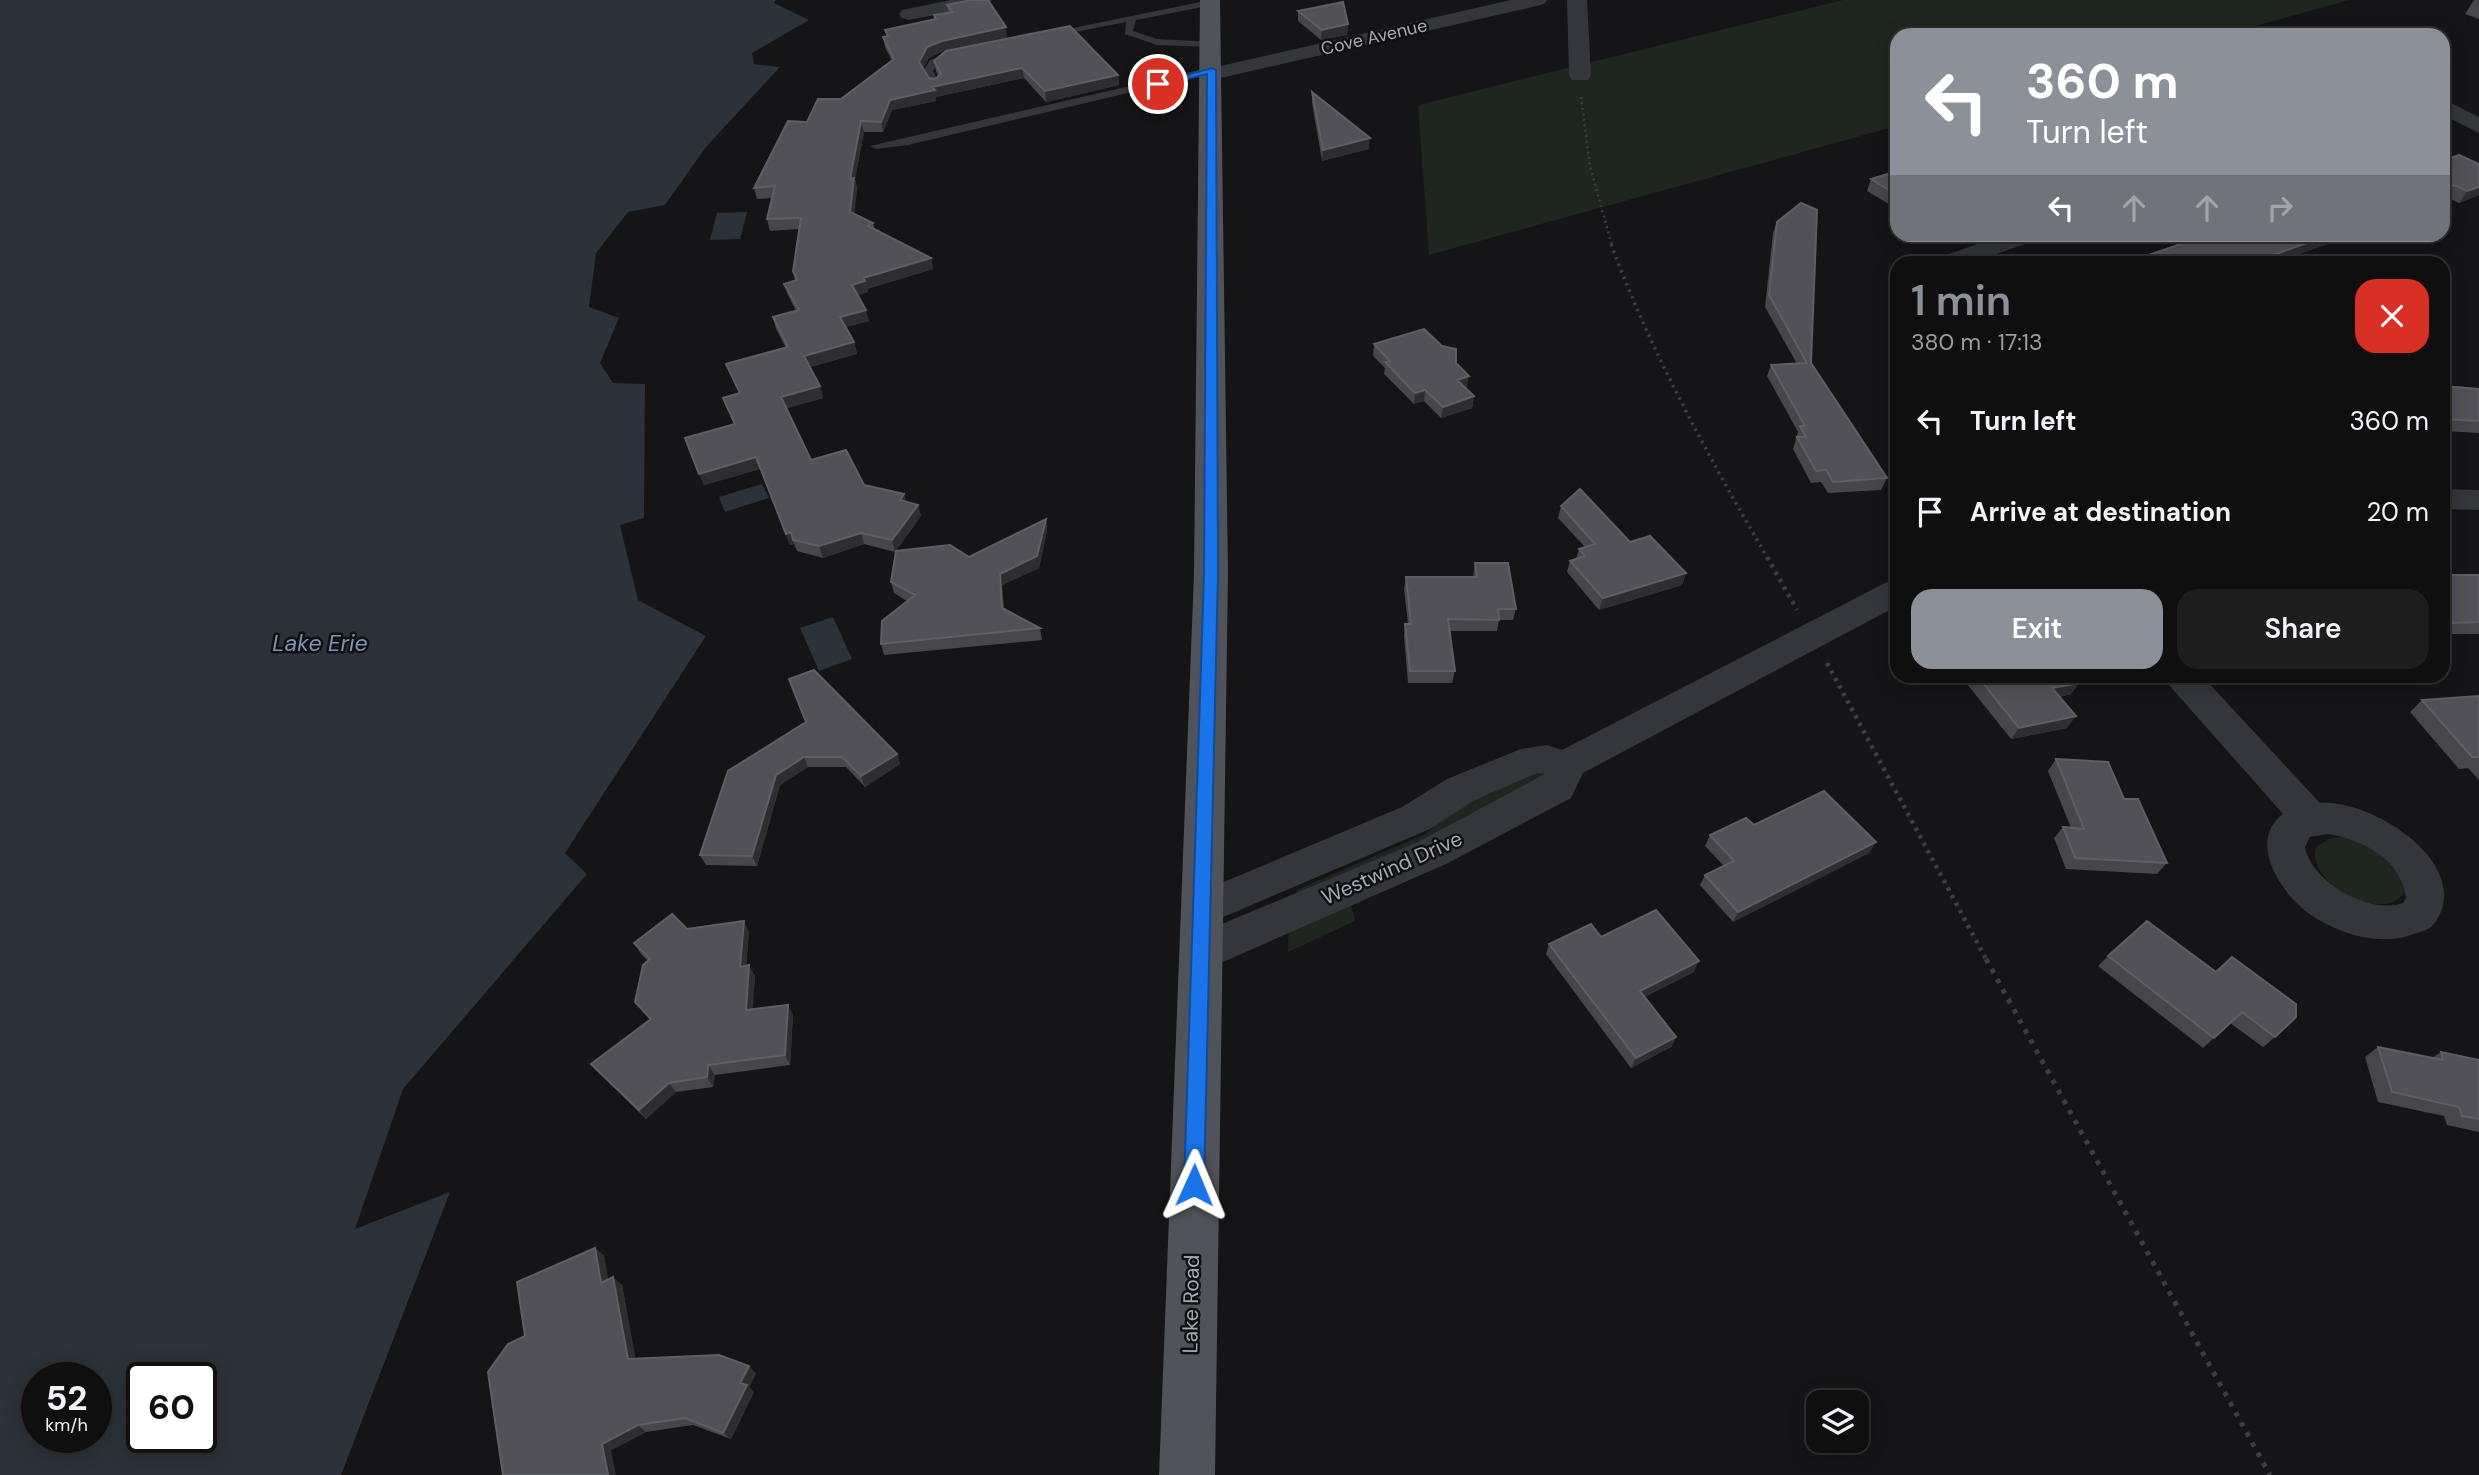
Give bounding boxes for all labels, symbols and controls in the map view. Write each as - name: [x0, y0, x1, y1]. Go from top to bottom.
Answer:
- street label: Cove Avenue: [1319, 13, 1429, 61]
- text: 360 m: [2026, 49, 2179, 113]
- pin: [1128, 54, 1188, 114]
- icon: left: [1911, 56, 2002, 147]
- icon: arrive: [1139, 65, 1177, 103]
- text: Turn left: [2026, 111, 2148, 153]
- icon: left: [2042, 189, 2080, 227]
- icon: ahead: [2115, 189, 2153, 227]
- icon: ahead: [2188, 189, 2226, 227]
- icon: right: [2261, 189, 2299, 227]
- text: 1 min: [1911, 273, 2011, 328]
- button: close: [2355, 279, 2429, 353]
- text: 380 m · 17:13: [1911, 327, 2043, 357]
- icon: left: [1911, 402, 1949, 440]
- text: Turn left: [1970, 404, 2077, 438]
- text: 360 m: [2349, 404, 2429, 438]
- icon: arrive: [1911, 493, 1949, 531]
- text: Arrive at destination: [1970, 495, 2231, 529]
- text: 20 m: [2366, 495, 2429, 529]
- button: Exit: [1911, 589, 2163, 669]
- button: Share: [2177, 589, 2429, 669]
- water label: Lake Erie: [272, 628, 368, 658]
- street label: Westwind Drive: [1317, 824, 1467, 912]
- position arrow: [1157, 1148, 1231, 1222]
- street label: Lake Road: [1176, 1254, 1206, 1354]
- speed limit sign: 60: [126, 1362, 217, 1453]
- text: 52: [46, 1375, 87, 1421]
- map controls: [1806, 1390, 1869, 1453]
- button: layers: [1806, 1390, 1869, 1453]
- text: km/h: [45, 1413, 88, 1437]

